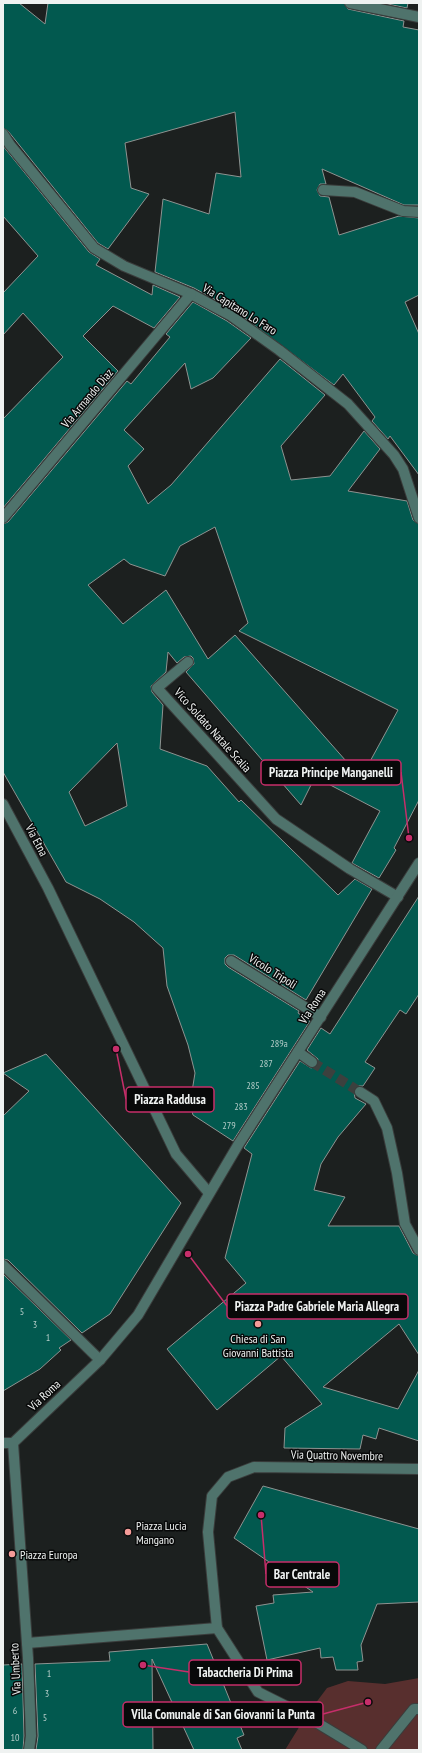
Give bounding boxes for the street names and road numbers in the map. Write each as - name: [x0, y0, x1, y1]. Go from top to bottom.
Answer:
- street label: Via Capitano Lo Faro: [199, 280, 280, 338]
- street label: Via Armando Diaz: [57, 365, 116, 432]
- street label: Vico Soldato Natale Scalia: [171, 684, 255, 775]
- street label: Via Etna: [22, 821, 52, 859]
- street label: Vicolo Tripoli: [245, 950, 300, 992]
- street label: Via Roma: [295, 986, 329, 1027]
- street label: Via Roma: [24, 1376, 63, 1414]
- street label: Via Quattro Novembre: [290, 1447, 383, 1463]
- street label: Via Umberto: [6, 1643, 24, 1696]

